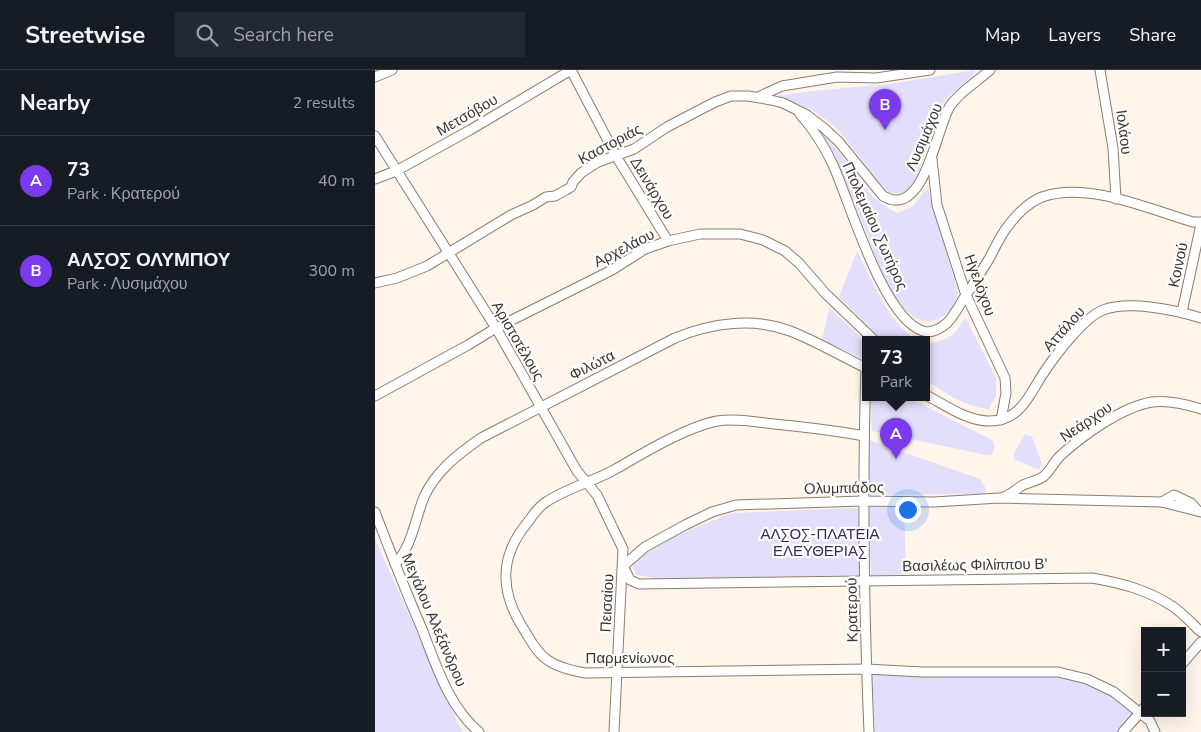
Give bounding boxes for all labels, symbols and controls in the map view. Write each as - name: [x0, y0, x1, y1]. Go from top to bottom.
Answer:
- search box: [175, 12, 525, 57]
- text: Streetwise: [25, 19, 145, 51]
- icon: search: [193, 21, 221, 49]
- text: Search here: [233, 22, 334, 48]
- text: Map: [985, 23, 1020, 47]
- text: Layers: [1048, 23, 1101, 47]
- text: Share: [1129, 23, 1176, 47]
- text: Nearby: [20, 89, 90, 117]
- street label: Μετσόβου: [433, 89, 501, 141]
- pin: B: [869, 89, 901, 130]
- text: 2 results: [293, 92, 355, 114]
- street label: Λυσιμάχου: [901, 100, 947, 174]
- street label: Ιολάου: [1111, 109, 1137, 155]
- street label: Καστοριάς: [575, 119, 645, 169]
- street label: Δεινάρχου: [625, 153, 679, 223]
- text: 73: [67, 157, 90, 183]
- street label: Πτολεμαίου Σωτήρος: [838, 159, 912, 293]
- text: A: [30, 170, 42, 192]
- text: 40 m: [318, 170, 355, 192]
- text: Park · Κρατερού: [67, 183, 180, 205]
- street label: Αρχελάου: [590, 224, 658, 272]
- street label: Κοινού: [1163, 241, 1193, 289]
- text: ΑΛΣΟΣ ΟΛΥΜΠΟΥ: [67, 247, 230, 273]
- street label: Ηγελόχου: [960, 251, 1000, 319]
- text: B: [30, 260, 42, 282]
- text: 300 m: [308, 260, 355, 282]
- text: Park · Λυσιμάχου: [67, 273, 188, 295]
- street label: Αριστοτέλους: [487, 298, 549, 384]
- street label: Αττάλου: [1038, 302, 1090, 356]
- popup: [862, 336, 930, 401]
- street label: Φιλώτα: [566, 345, 618, 385]
- text: 73: [880, 345, 903, 371]
- text: Park: [880, 371, 912, 393]
- street label: Νεάρχου: [1056, 397, 1116, 447]
- pin: A: [880, 418, 912, 459]
- street label: Ολυμπιάδος: [804, 477, 884, 499]
- your location: [895, 497, 921, 523]
- park label: ΑΛΣΟΣ-ΠΛΑΤΕΙΑ ΕΛΕΥΘΕΡΙΑΣ: [760, 524, 880, 561]
- street label: Μεγάλου Αλεξάνδρου: [397, 550, 471, 690]
- street label: Βασιλέως Φιλίππου Β': [902, 554, 1048, 576]
- street label: Πεισαίου: [595, 573, 619, 633]
- street label: Κρατερού: [841, 577, 863, 643]
- map controls: [1141, 627, 1186, 717]
- button: +: [1141, 627, 1186, 672]
- street label: Παρμενίωνος: [586, 648, 674, 668]
- button: −: [1141, 672, 1186, 717]

